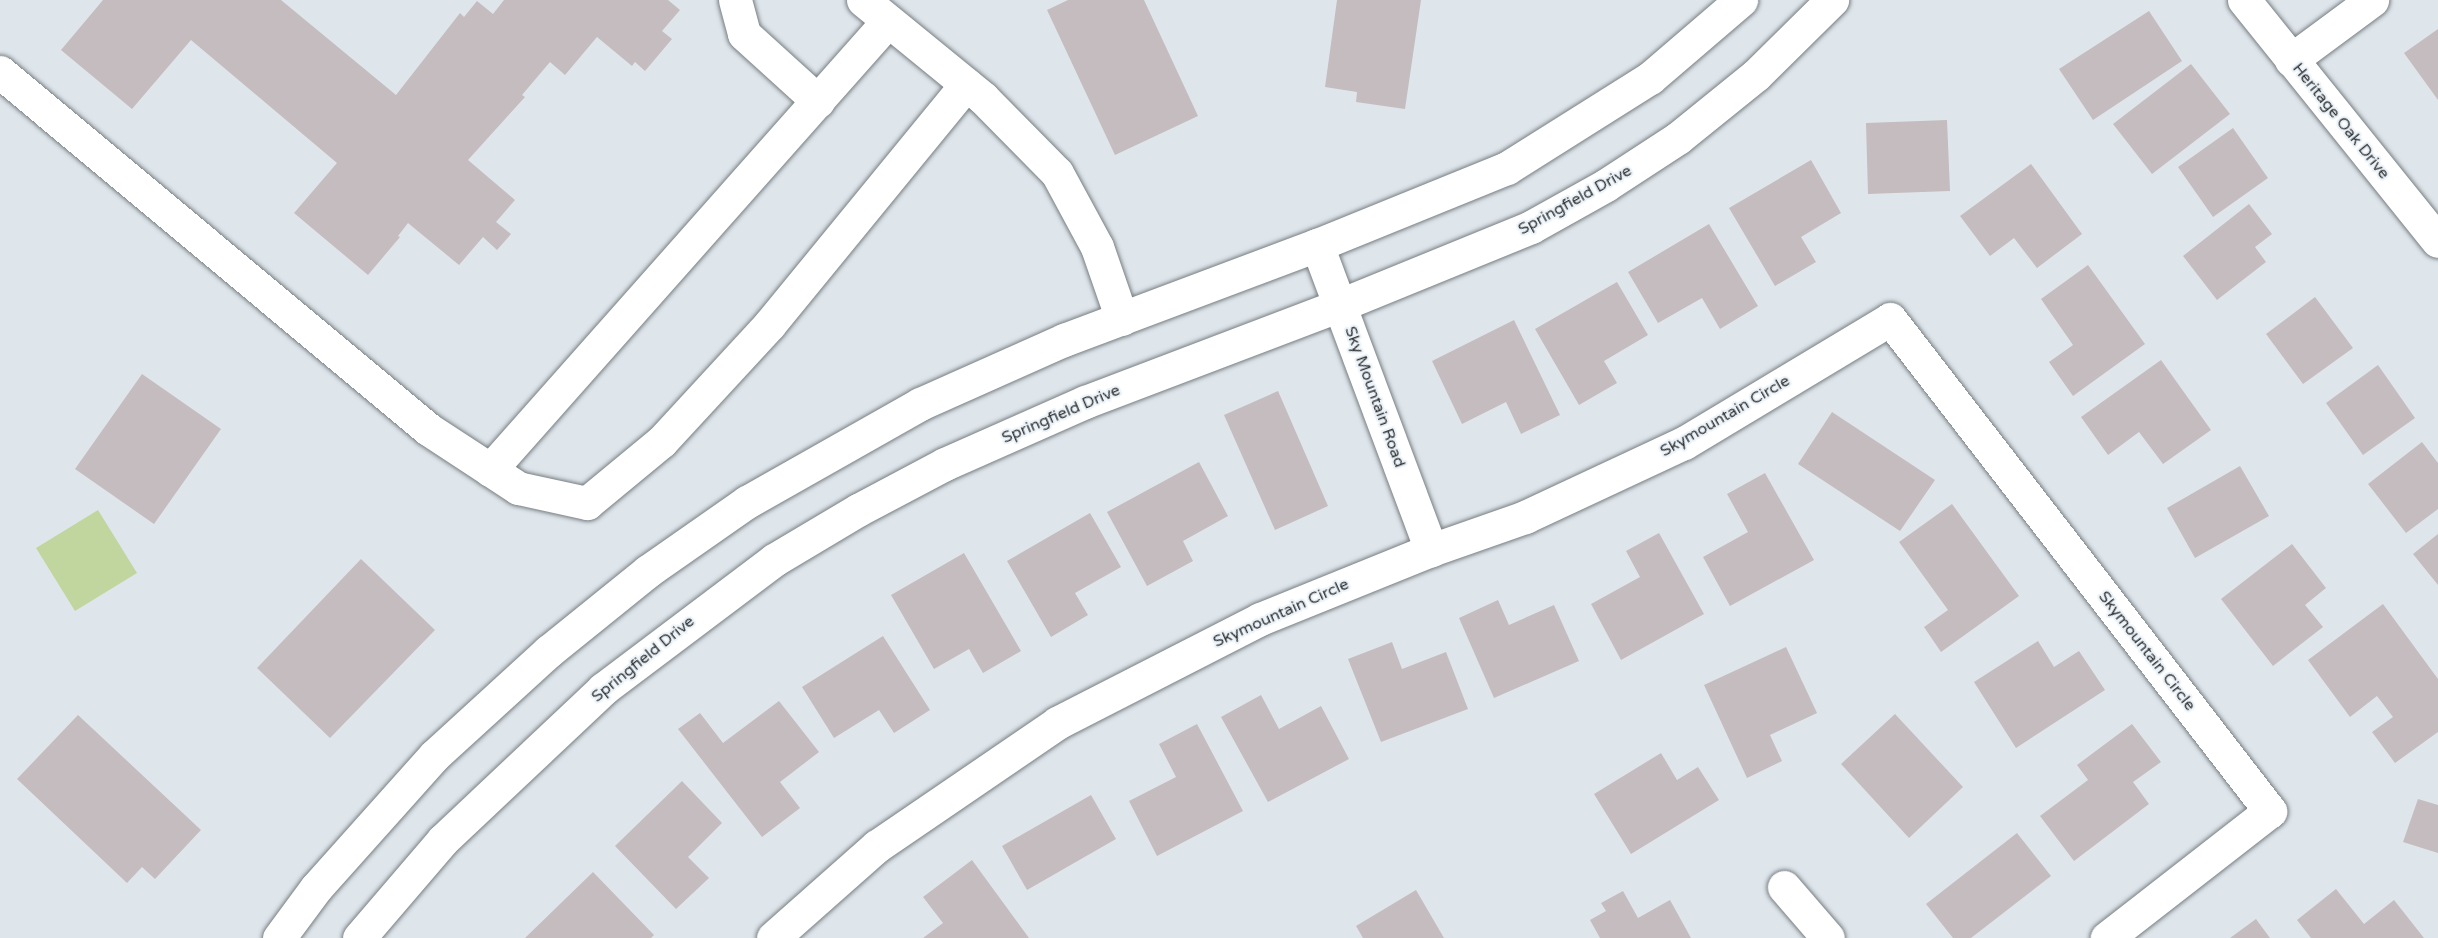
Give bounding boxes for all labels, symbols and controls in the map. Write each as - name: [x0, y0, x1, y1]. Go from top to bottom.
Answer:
- street label: Heritage Oak Drive: [2288, 59, 2394, 183]
- street label: Springfield Drive: [1515, 161, 1635, 239]
- street label: Sky Mountain Road: [1341, 324, 1409, 470]
- street label: Skymountain Circle: [1657, 371, 1793, 461]
- street label: Springfield Drive: [999, 380, 1123, 448]
- street label: Skymountain Circle: [1210, 574, 1352, 652]
- street label: Skymountain Circle: [2094, 587, 2200, 715]
- street label: Springfield Drive: [588, 612, 698, 706]

